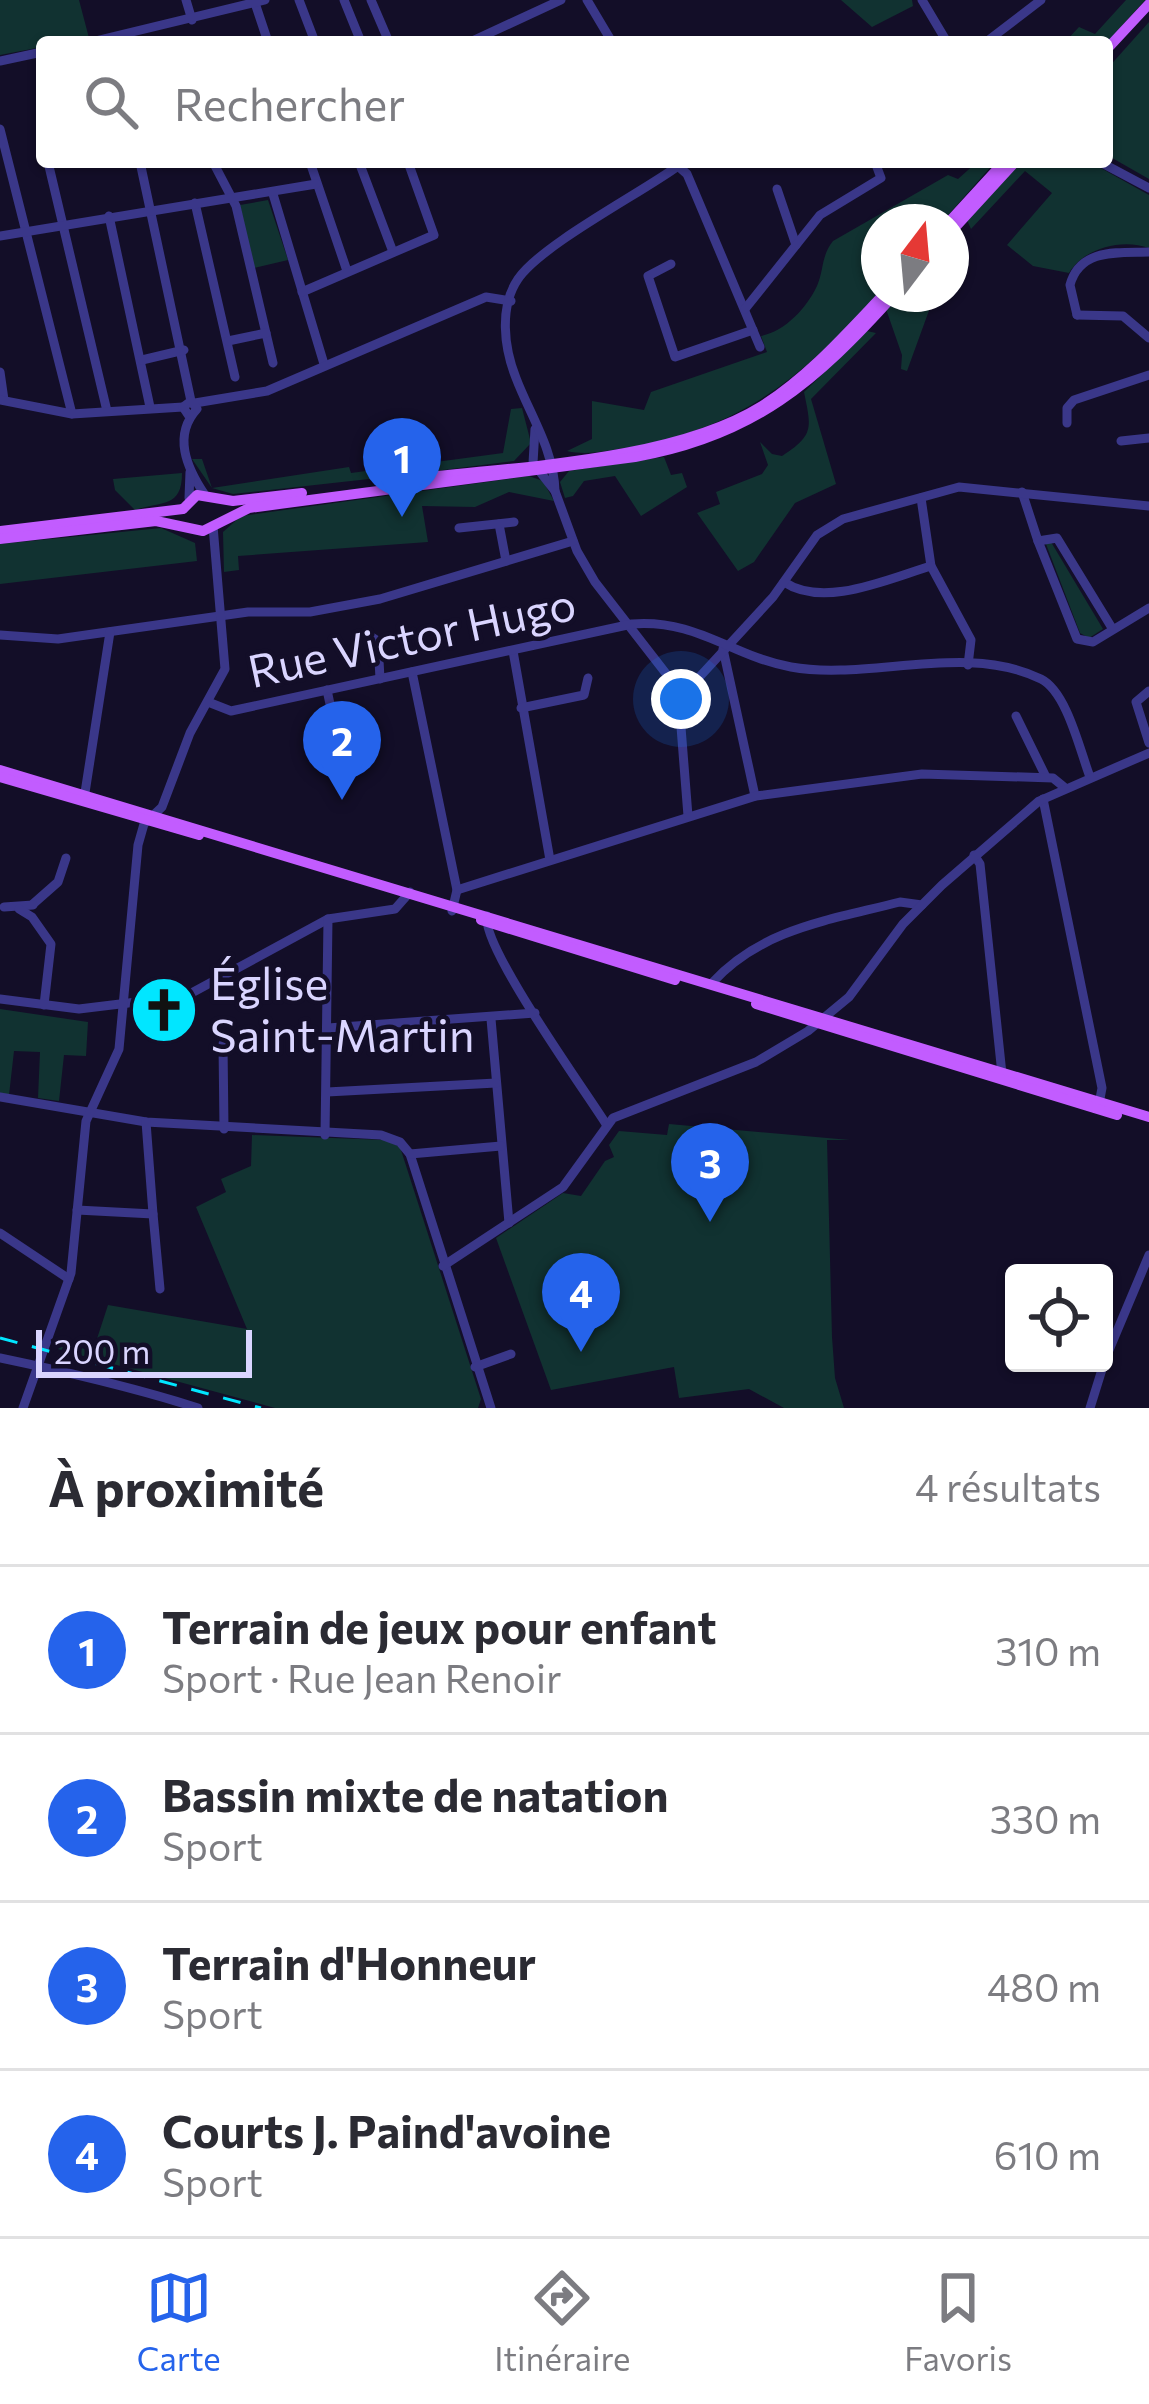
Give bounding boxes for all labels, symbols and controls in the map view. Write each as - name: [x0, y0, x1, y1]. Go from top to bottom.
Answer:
- search box: [36, 36, 1113, 168]
- icon: search: [78, 69, 144, 135]
- text: Rechercher: [174, 75, 405, 130]
- north arrow: [861, 204, 969, 312]
- pin: 1: [363, 418, 441, 517]
- street label: Rue Victor Hugo: [243, 574, 580, 697]
- your location: [651, 669, 711, 729]
- pin: 2: [303, 701, 381, 800]
- place label: Église Saint-Martin: [210, 954, 475, 1061]
- church icon: Église Saint-Martin: [129, 975, 199, 1045]
- pin: 3: [671, 1123, 749, 1222]
- pin: 4: [542, 1253, 620, 1352]
- map controls: [1005, 1264, 1113, 1372]
- button: locate: [1005, 1264, 1113, 1372]
- scale bar: [36, 1324, 252, 1377]
- text: 200 m: [54, 1330, 150, 1371]
- text: À proximité: [48, 1455, 324, 1518]
- text: 4 résultats: [915, 1462, 1101, 1510]
- text: Terrain de jeux pour enfant: [162, 1598, 716, 1653]
- text: 1: [78, 1626, 96, 1674]
- text: 310 m: [995, 1626, 1101, 1674]
- text: Sport · Rue Jean Renoir: [162, 1653, 562, 1701]
- text: Bassin mixte de natation: [162, 1766, 668, 1821]
- text: 2: [76, 1794, 98, 1842]
- text: 330 m: [990, 1794, 1101, 1842]
- text: Sport: [162, 1821, 263, 1869]
- text: Terrain d'Honneur: [162, 1934, 536, 1989]
- text: 3: [76, 1962, 98, 2010]
- text: 480 m: [987, 1962, 1101, 2010]
- text: Sport: [162, 1989, 263, 2037]
- text: Courts J. Paind'avoine: [162, 2102, 611, 2157]
- text: 4: [75, 2130, 99, 2178]
- text: 610 m: [994, 2130, 1101, 2178]
- text: Sport: [162, 2157, 263, 2205]
- tab: Carte: [137, 2265, 221, 2378]
- tab: Itinéraire: [494, 2265, 631, 2378]
- tab: Favoris: [904, 2265, 1012, 2378]

